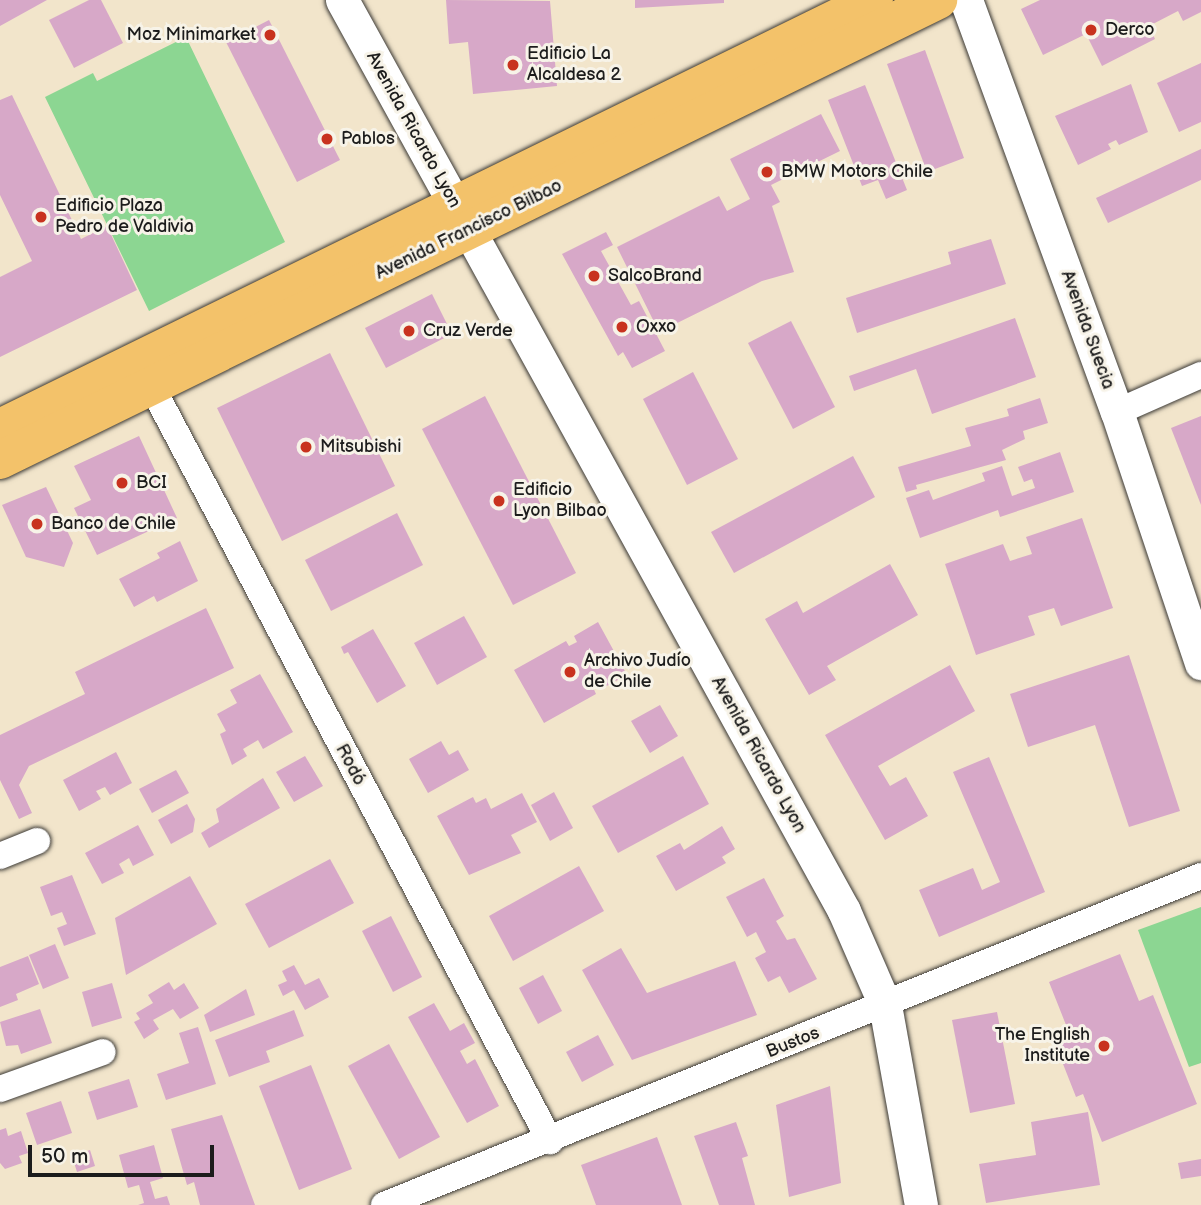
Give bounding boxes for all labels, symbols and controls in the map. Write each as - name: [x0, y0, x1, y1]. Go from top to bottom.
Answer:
- place label: Derco: [1105, 19, 1154, 41]
- marker: Derco: [1083, 22, 1099, 38]
- place label: Moz Minimarket: [127, 24, 256, 46]
- marker: Moz Minimarket: [262, 27, 278, 43]
- place label: Edificio La Alcaldesa 2: [527, 44, 621, 86]
- street label: Avenida Ricardo Lyon: [361, 48, 465, 212]
- marker: Edificio La Alcaldesa 2: [505, 57, 521, 73]
- place label: Pablos: [341, 128, 395, 150]
- marker: Pablos: [319, 131, 335, 147]
- place label: BMW Motors Chile: [781, 161, 933, 183]
- marker: BMW Motors Chile: [759, 164, 775, 180]
- street label: Avenida Francisco Bilbao: [372, 175, 566, 285]
- place label: Edificio Plaza Pedro de Valdivia: [55, 196, 194, 238]
- marker: Edificio Plaza Pedro de Valdivia: [33, 209, 49, 225]
- place label: SalcoBrand: [608, 265, 702, 287]
- marker: SalcoBrand: [586, 268, 602, 284]
- street label: Avenida Suecia: [1055, 268, 1119, 392]
- place label: Oxxo: [636, 316, 676, 338]
- marker: Oxxo: [614, 319, 630, 335]
- place label: Cruz Verde: [423, 320, 513, 342]
- marker: Cruz Verde: [401, 323, 417, 339]
- place label: Mitsubishi: [320, 436, 401, 458]
- marker: Mitsubishi: [298, 439, 314, 455]
- place label: BCI: [136, 472, 167, 494]
- marker: BCI: [114, 475, 130, 491]
- place label: Edificio Lyon Bilbao: [513, 480, 607, 522]
- marker: Edificio Lyon Bilbao: [491, 493, 507, 509]
- place label: Banco de Chile: [51, 513, 176, 535]
- marker: Banco de Chile: [29, 516, 45, 532]
- place label: Archivo Judío de Chile: [584, 651, 692, 694]
- marker: Archivo Judío de Chile: [562, 664, 578, 680]
- street label: Avenida Ricardo Lyon: [706, 673, 810, 837]
- street label: Rodó: [330, 741, 370, 789]
- street label: Bustos: [763, 1023, 823, 1063]
- place label: The English Institute: [995, 1025, 1090, 1068]
- marker: The English Institute: [1096, 1038, 1112, 1054]
- scale bar: [32, 1132, 217, 1176]
- text: 50 m: [41, 1144, 88, 1169]

